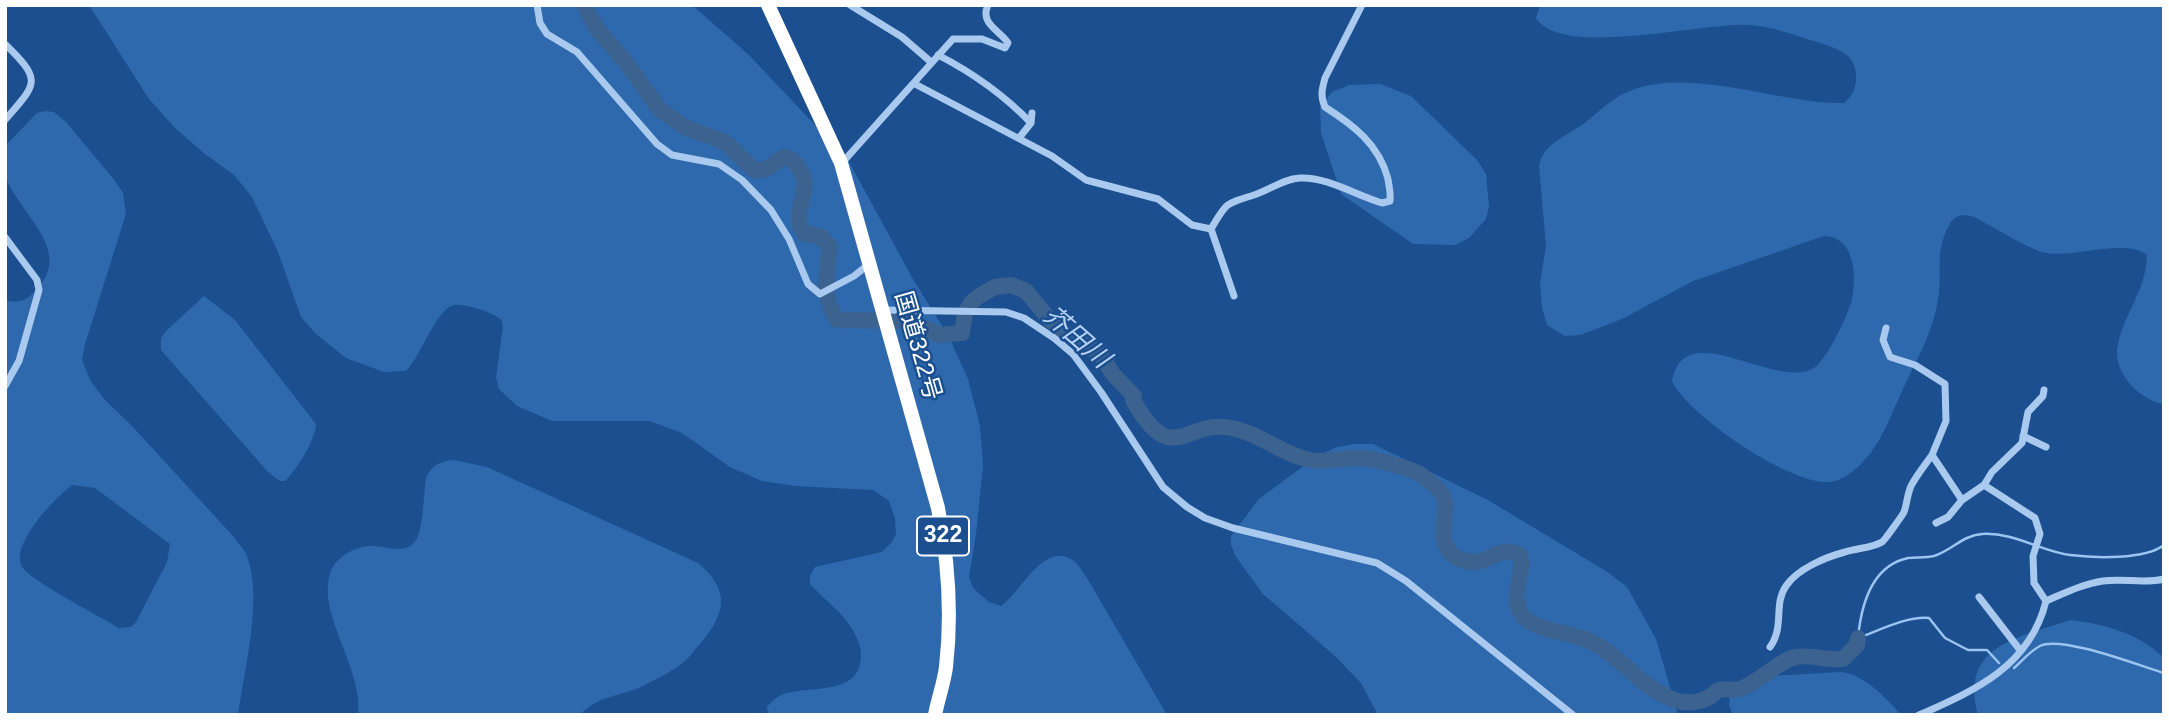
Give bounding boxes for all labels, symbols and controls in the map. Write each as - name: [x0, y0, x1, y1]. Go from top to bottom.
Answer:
- street label: 国道322号: [888, 288, 946, 404]
- water label: 芥田川: [1036, 301, 1116, 375]
- road number: 322: [917, 516, 969, 556]

